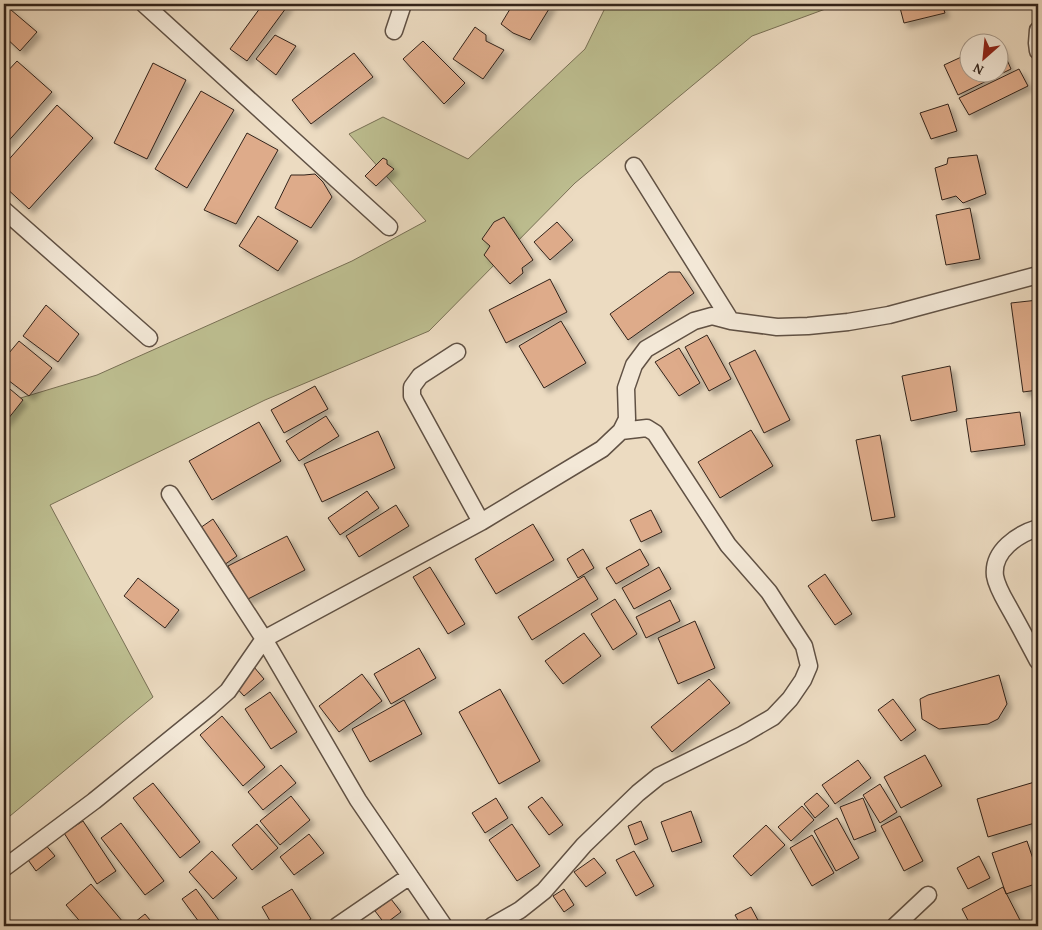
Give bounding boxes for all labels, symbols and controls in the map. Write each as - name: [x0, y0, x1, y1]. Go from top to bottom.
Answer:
- north arrow: [960, 32, 1010, 82]
- text: N: [969, 58, 987, 81]

